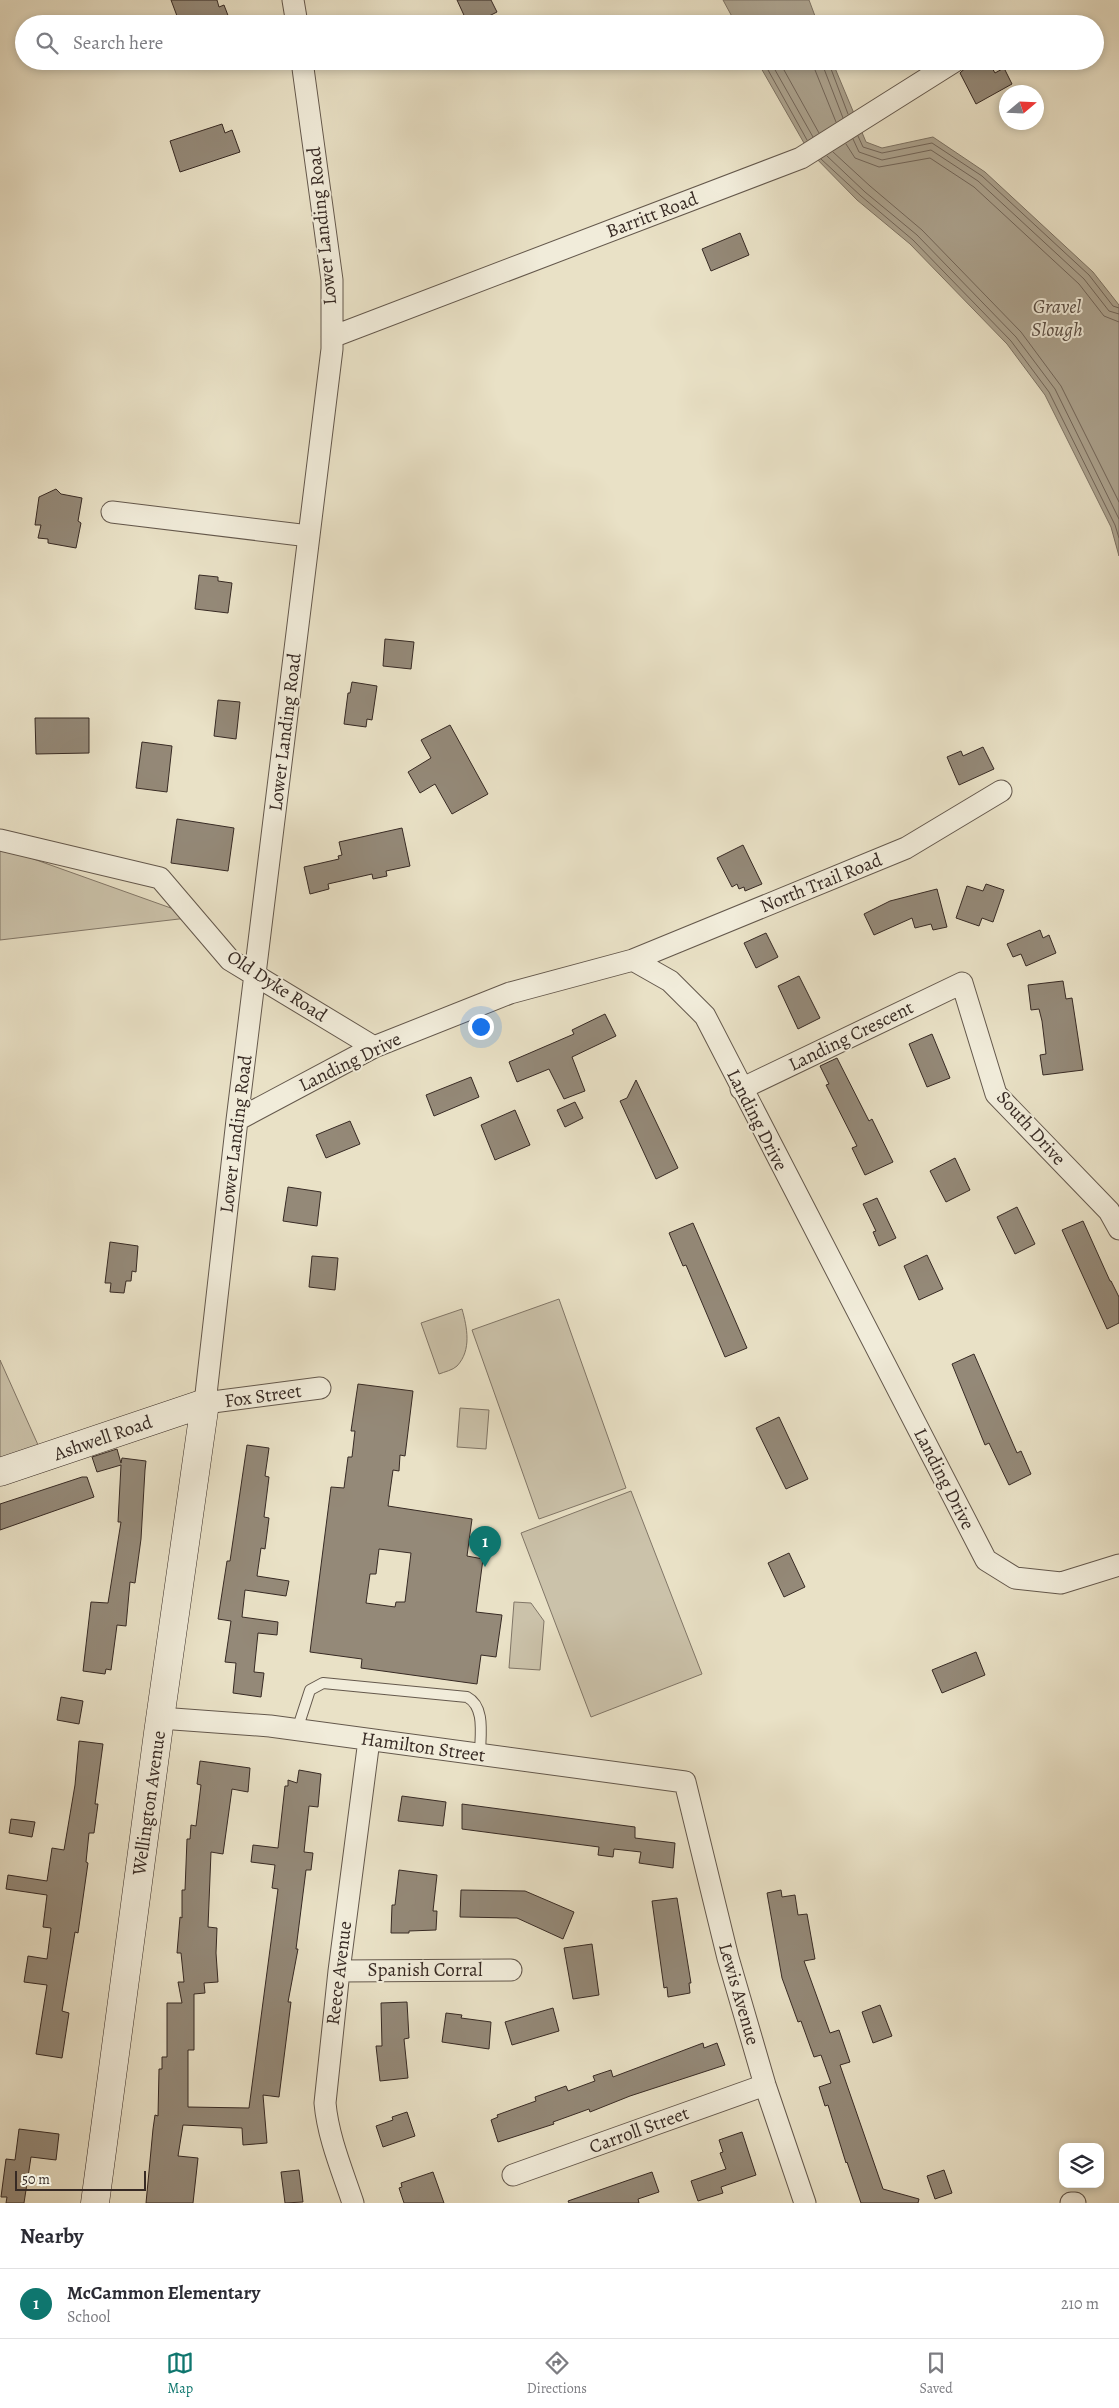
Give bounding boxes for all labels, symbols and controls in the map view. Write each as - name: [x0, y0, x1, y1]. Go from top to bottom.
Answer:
- search box: [15, 15, 1104, 70]
- icon: search: [33, 29, 61, 57]
- text: Search here: [73, 30, 163, 56]
- north arrow: [999, 85, 1044, 130]
- street label: Lower Landing Road: [301, 145, 343, 307]
- street label: Barritt Road: [603, 185, 702, 244]
- water label: Gravel Slough: [1031, 293, 1083, 343]
- street label: Lower Landing Road: [262, 651, 308, 813]
- street label: North Trail Road: [756, 846, 887, 919]
- street label: Old Dyke Road: [222, 944, 333, 1029]
- street label: Landing Crescent: [784, 995, 918, 1077]
- your location: [468, 1014, 494, 1040]
- street label: Landing Drive: [295, 1026, 405, 1098]
- street label: Lower Landing Road: [213, 1053, 259, 1215]
- street label: Landing Drive: [720, 1065, 794, 1175]
- street label: South Drive: [990, 1085, 1072, 1171]
- street label: Fox Street: [223, 1378, 303, 1414]
- street label: Ashwell Road: [49, 1409, 157, 1467]
- street label: Landing Drive: [907, 1424, 981, 1534]
- pin: 1: [469, 1526, 501, 1567]
- street label: Hamilton Street: [359, 1725, 487, 1769]
- street label: Wellington Avenue: [126, 1729, 172, 1878]
- street label: Reece Avenue: [320, 1919, 358, 2027]
- street label: Lewis Avenue: [712, 1940, 766, 2048]
- street label: Spanish Corral: [367, 1957, 483, 1983]
- street label: Carroll Street: [586, 2100, 692, 2160]
- map controls: [1059, 2143, 1104, 2188]
- button: layers: [1059, 2143, 1104, 2188]
- scale bar: [15, 2168, 146, 2191]
- text: 50 m: [22, 2170, 50, 2189]
- text: Nearby: [20, 2222, 83, 2250]
- text: McCammon Elementary: [67, 2280, 260, 2306]
- text: 1: [33, 2293, 39, 2315]
- text: 210 m: [1061, 2293, 1099, 2315]
- text: School: [67, 2306, 110, 2328]
- tab: Map: [166, 2349, 194, 2398]
- tab: Directions: [527, 2349, 587, 2398]
- tab: Saved: [920, 2349, 953, 2398]

